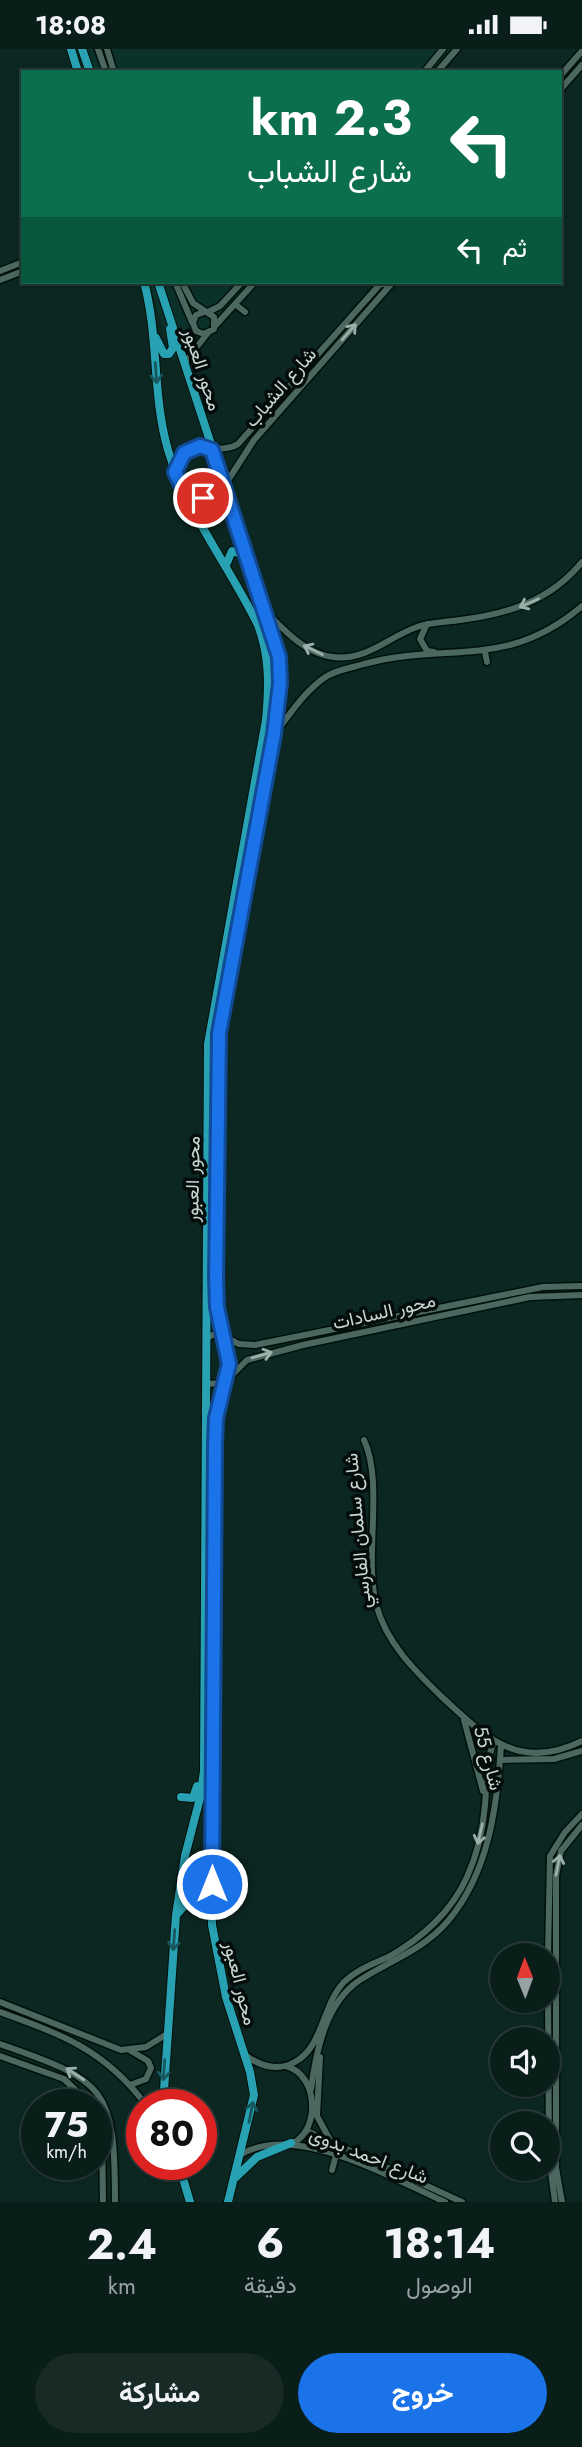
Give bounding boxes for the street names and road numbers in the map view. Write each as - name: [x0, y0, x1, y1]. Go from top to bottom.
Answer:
- street label: محور العبور: [176, 323, 229, 414]
- street label: شارع الشباب: [238, 341, 323, 433]
- street label: محور العبور: [178, 1136, 207, 1223]
- street label: محور السادات: [330, 1287, 438, 1336]
- street label: شارع سلمان الفارسي: [337, 1452, 380, 1610]
- street label: شارع 55: [467, 1723, 510, 1793]
- street label: محور العبور: [217, 1937, 264, 2028]
- street label: شارع احمد بدوى: [305, 2120, 432, 2191]

